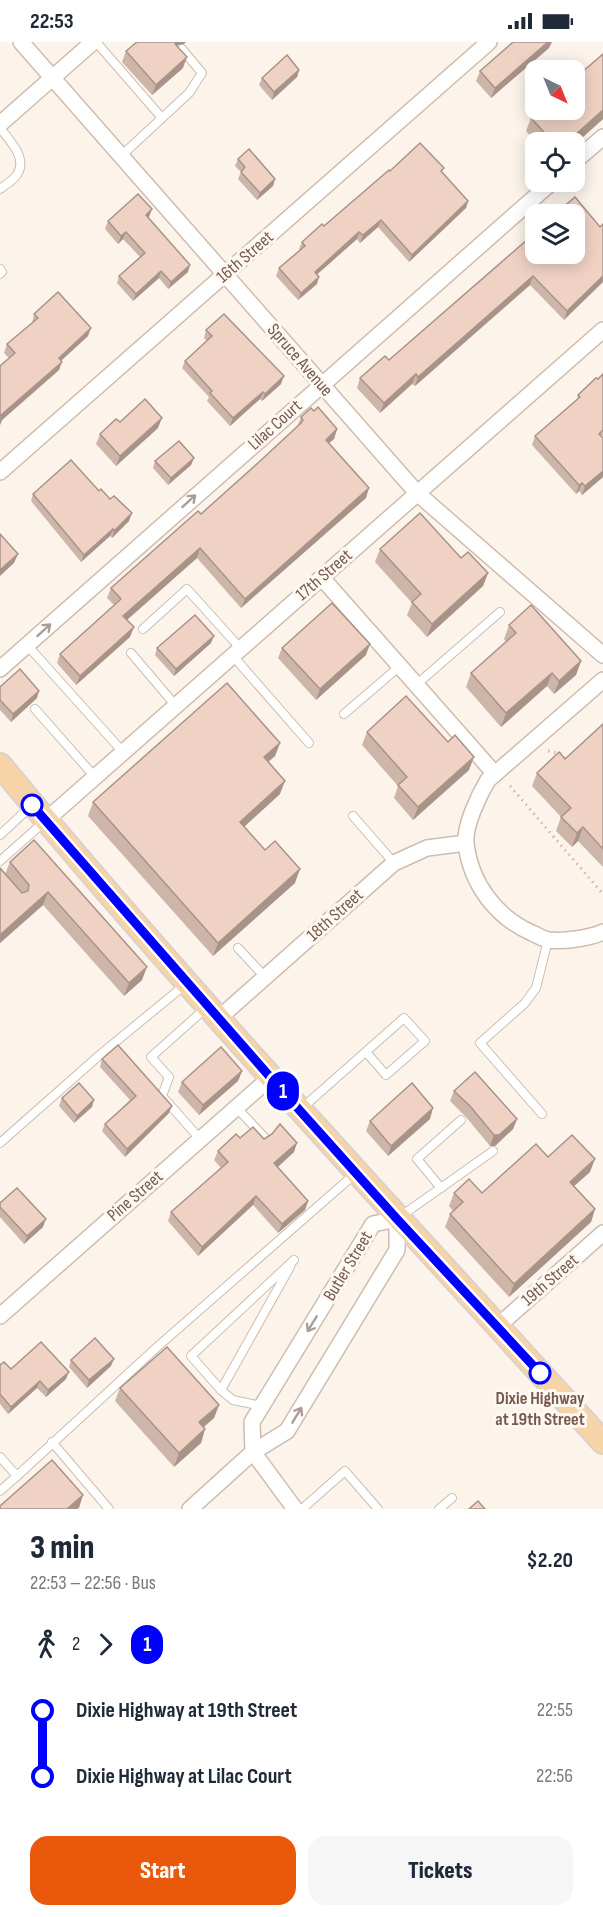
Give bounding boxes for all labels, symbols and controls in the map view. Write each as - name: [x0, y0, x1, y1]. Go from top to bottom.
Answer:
- text: 22:53: [30, 8, 74, 35]
- north arrow: [525, 60, 585, 120]
- map controls: [525, 60, 585, 264]
- button: locate: [525, 132, 585, 192]
- button: layers: [525, 204, 585, 264]
- street label: 16th Street: [212, 226, 278, 287]
- street label: Spruce Avenue: [263, 319, 337, 401]
- street label: Lilac Court: [244, 395, 306, 454]
- one-way arrow: [182, 494, 197, 508]
- street label: 17th Street: [292, 545, 357, 605]
- one-way arrow: [36, 623, 51, 637]
- unlabelled marker: [21, 794, 43, 816]
- street label: 18th Street: [303, 884, 368, 946]
- line badge: 1: [264, 1072, 302, 1110]
- text: 1: [279, 1079, 287, 1104]
- street label: Pine Street: [103, 1166, 167, 1226]
- street label: Butler Street: [319, 1227, 377, 1305]
- street label: 19th Street: [517, 1249, 583, 1310]
- one-way arrow: [305, 1315, 317, 1332]
- marker: Dixie Highway at 19th Street: [529, 1362, 551, 1384]
- place label: Dixie Highway at 19th Street: [495, 1388, 585, 1430]
- one-way arrow: [291, 1407, 303, 1424]
- text: 3 min: [30, 1528, 94, 1568]
- text: $2.20: [527, 1547, 573, 1574]
- text: 22:53 – 22:56 · Bus: [30, 1571, 156, 1595]
- icon: walk: [30, 1628, 63, 1661]
- icon: forward: [89, 1628, 122, 1661]
- text: 2: [72, 1632, 80, 1656]
- text: 1: [143, 1632, 151, 1657]
- text: Dixie Highway at 19th Street: [76, 1697, 297, 1724]
- text: 22:55: [537, 1698, 573, 1722]
- text: Dixie Highway at Lilac Court: [76, 1763, 292, 1790]
- text: 22:56: [536, 1764, 573, 1788]
- button: Start: [30, 1836, 296, 1905]
- button: Tickets: [308, 1836, 573, 1905]

